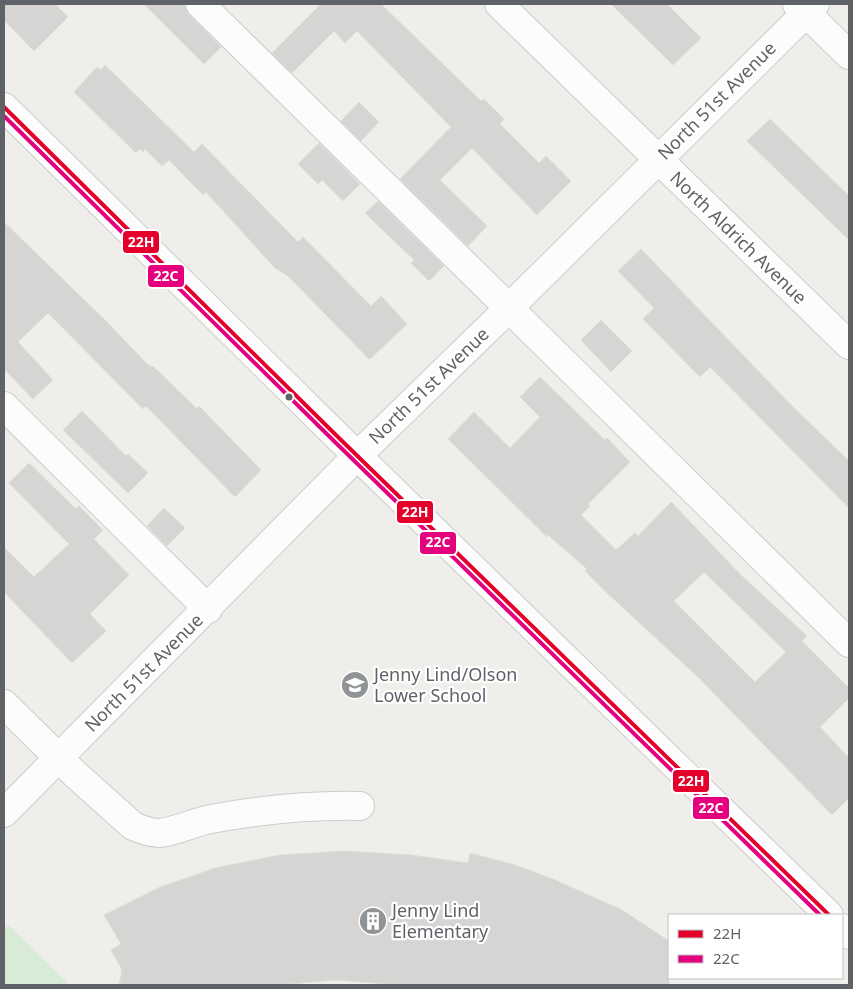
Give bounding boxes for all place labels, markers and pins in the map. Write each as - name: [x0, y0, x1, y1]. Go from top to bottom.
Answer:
- unlabelled marker: [284, 392, 294, 402]
- place label: Jenny Lind/Olson Lower School: [372, 662, 517, 707]
- school or university icon: Jenny Lind/Olson Lower School: [340, 670, 370, 700]
- place label: Jenny Lind Elementary: [390, 898, 489, 943]
- building icon: Jenny Lind Elementary: [358, 906, 388, 936]

